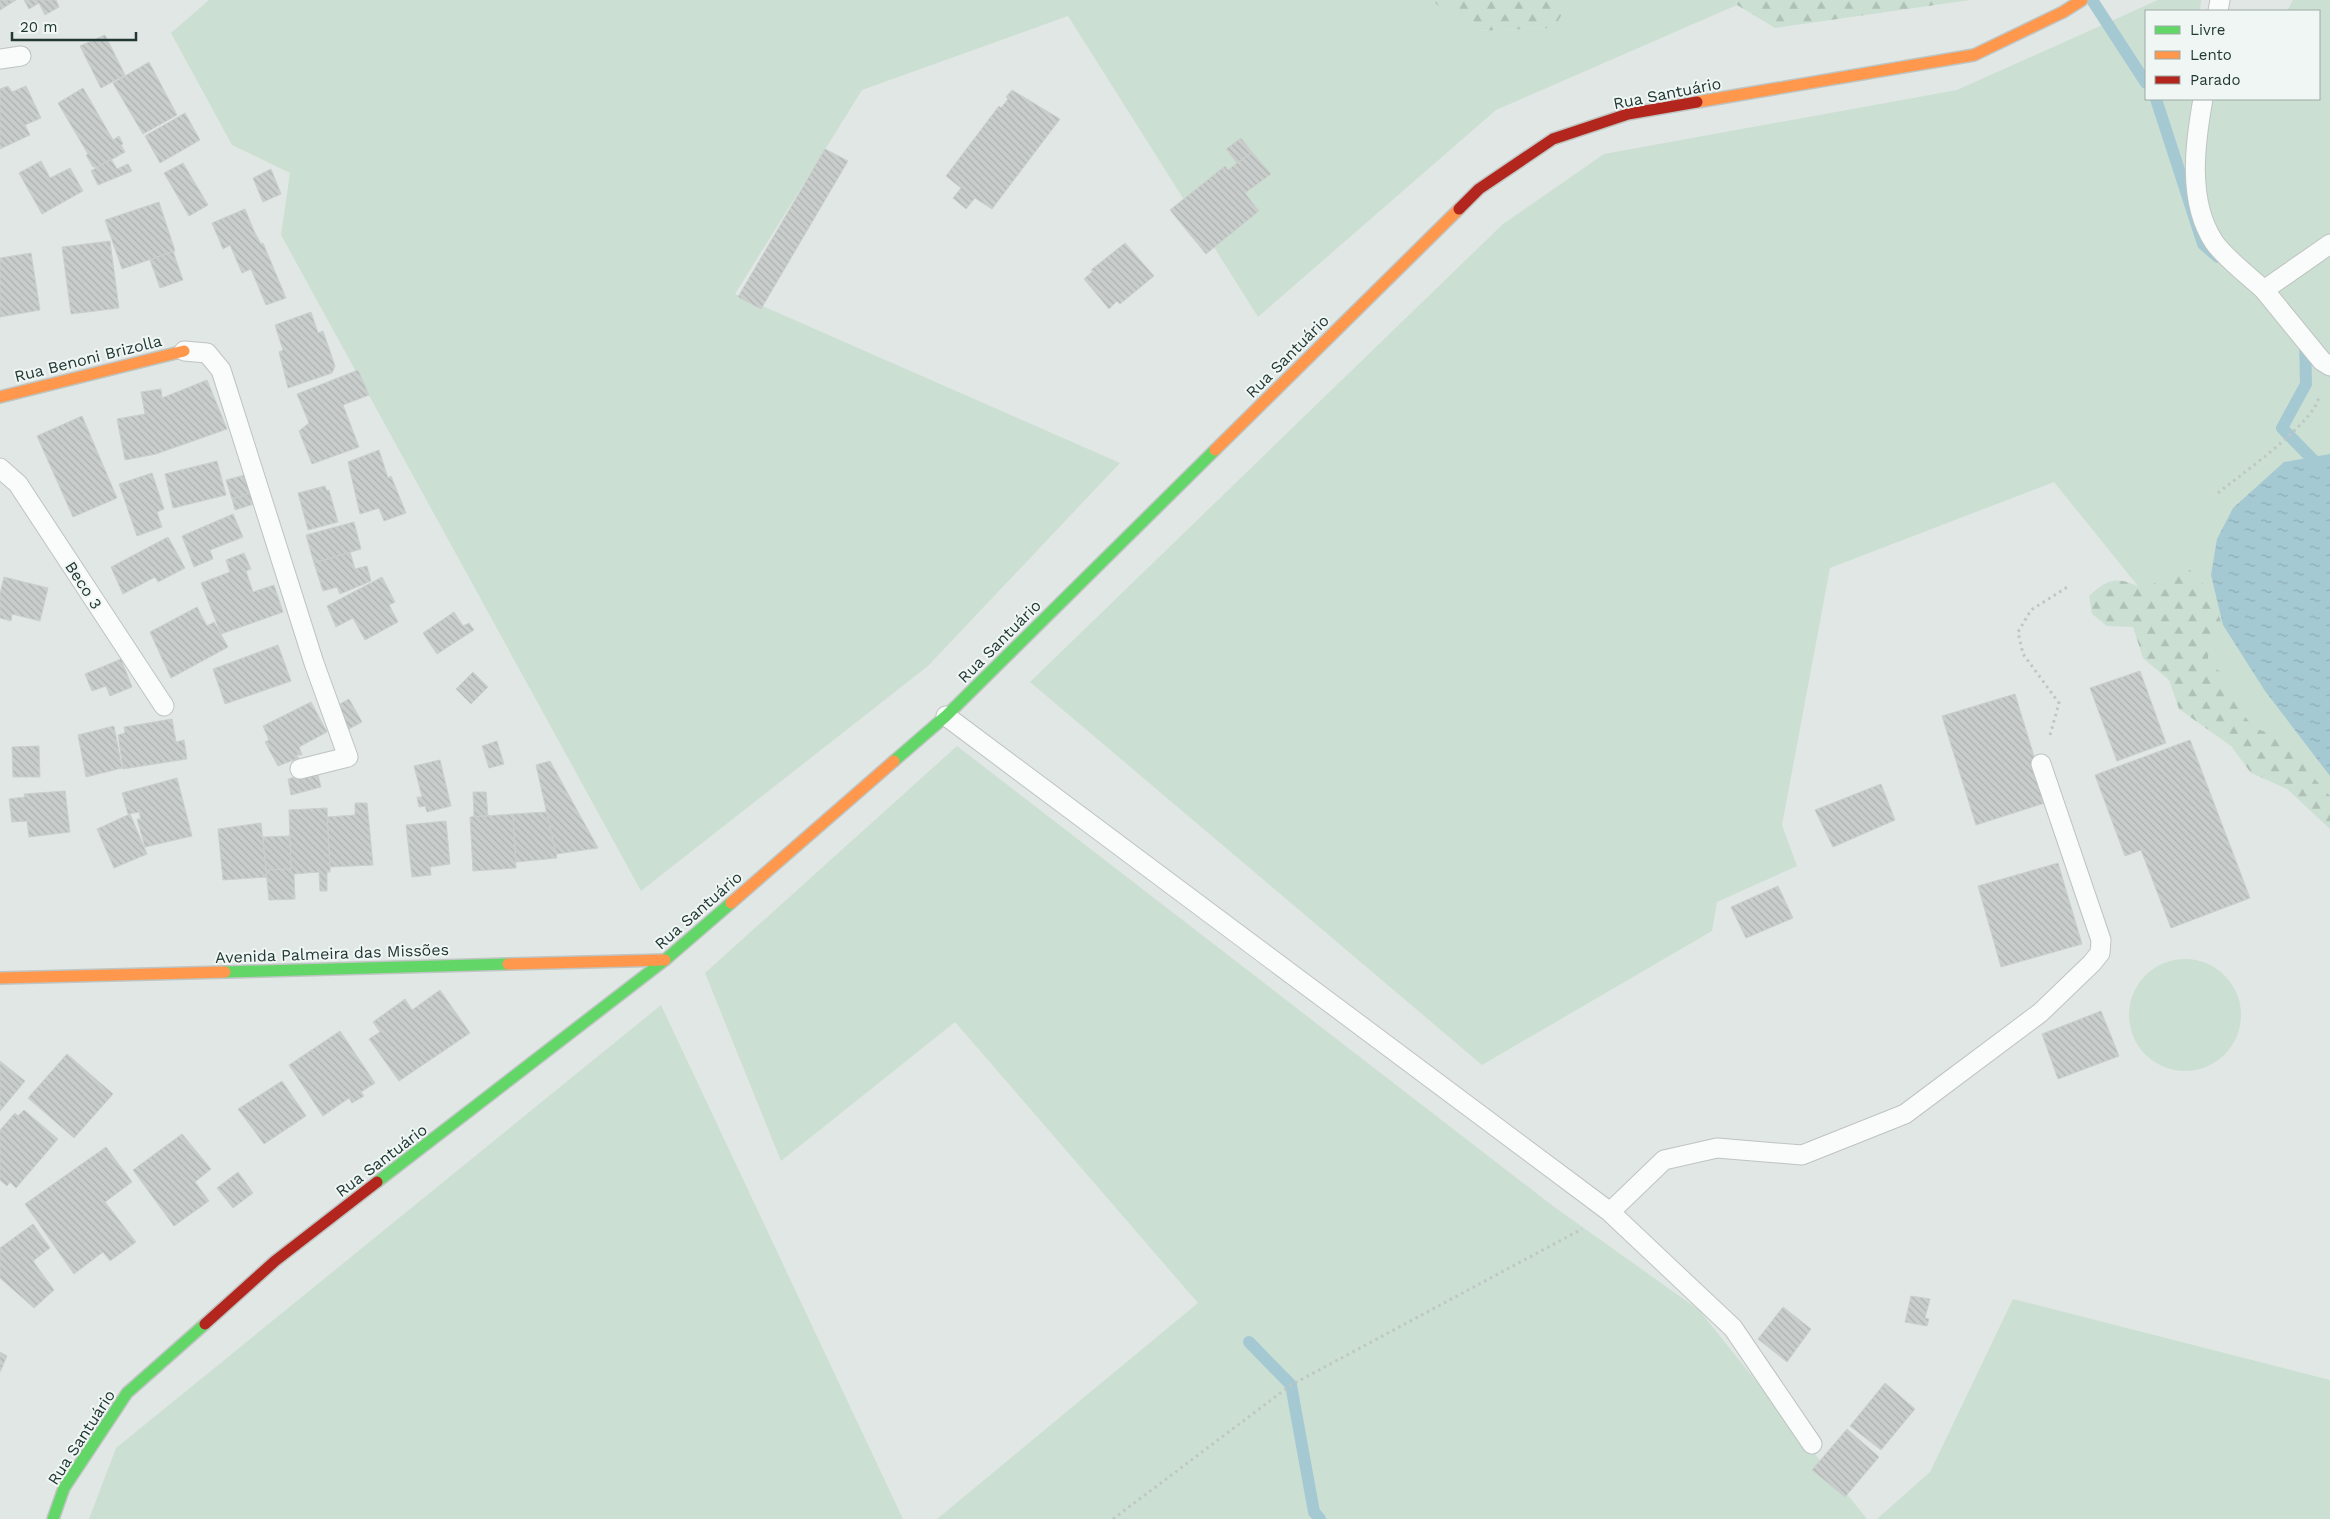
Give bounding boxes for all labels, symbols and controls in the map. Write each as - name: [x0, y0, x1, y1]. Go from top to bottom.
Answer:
- scale bar: [12, 10, 136, 42]
- legend: [2145, 10, 2320, 100]
- text: 20 m: [20, 18, 58, 36]
- text: Livre: [2190, 21, 2225, 39]
- text: Lento: [2190, 46, 2232, 64]
- text: Parado: [2190, 71, 2240, 89]
- street label: Rua Santuário: [1612, 74, 1723, 113]
- street label: Rua Santuário: [1242, 311, 1333, 402]
- street label: Rua Benoni Brizolla: [12, 331, 164, 386]
- street label: Beco 3: [61, 558, 106, 613]
- street label: Rua Santuário: [954, 596, 1045, 687]
- street label: Rua Santuário: [651, 867, 746, 953]
- street label: Avenida Palmeira das Missões: [215, 940, 449, 967]
- street label: Rua Santuário: [332, 1120, 431, 1201]
- street label: Rua Santuário: [44, 1386, 119, 1488]

